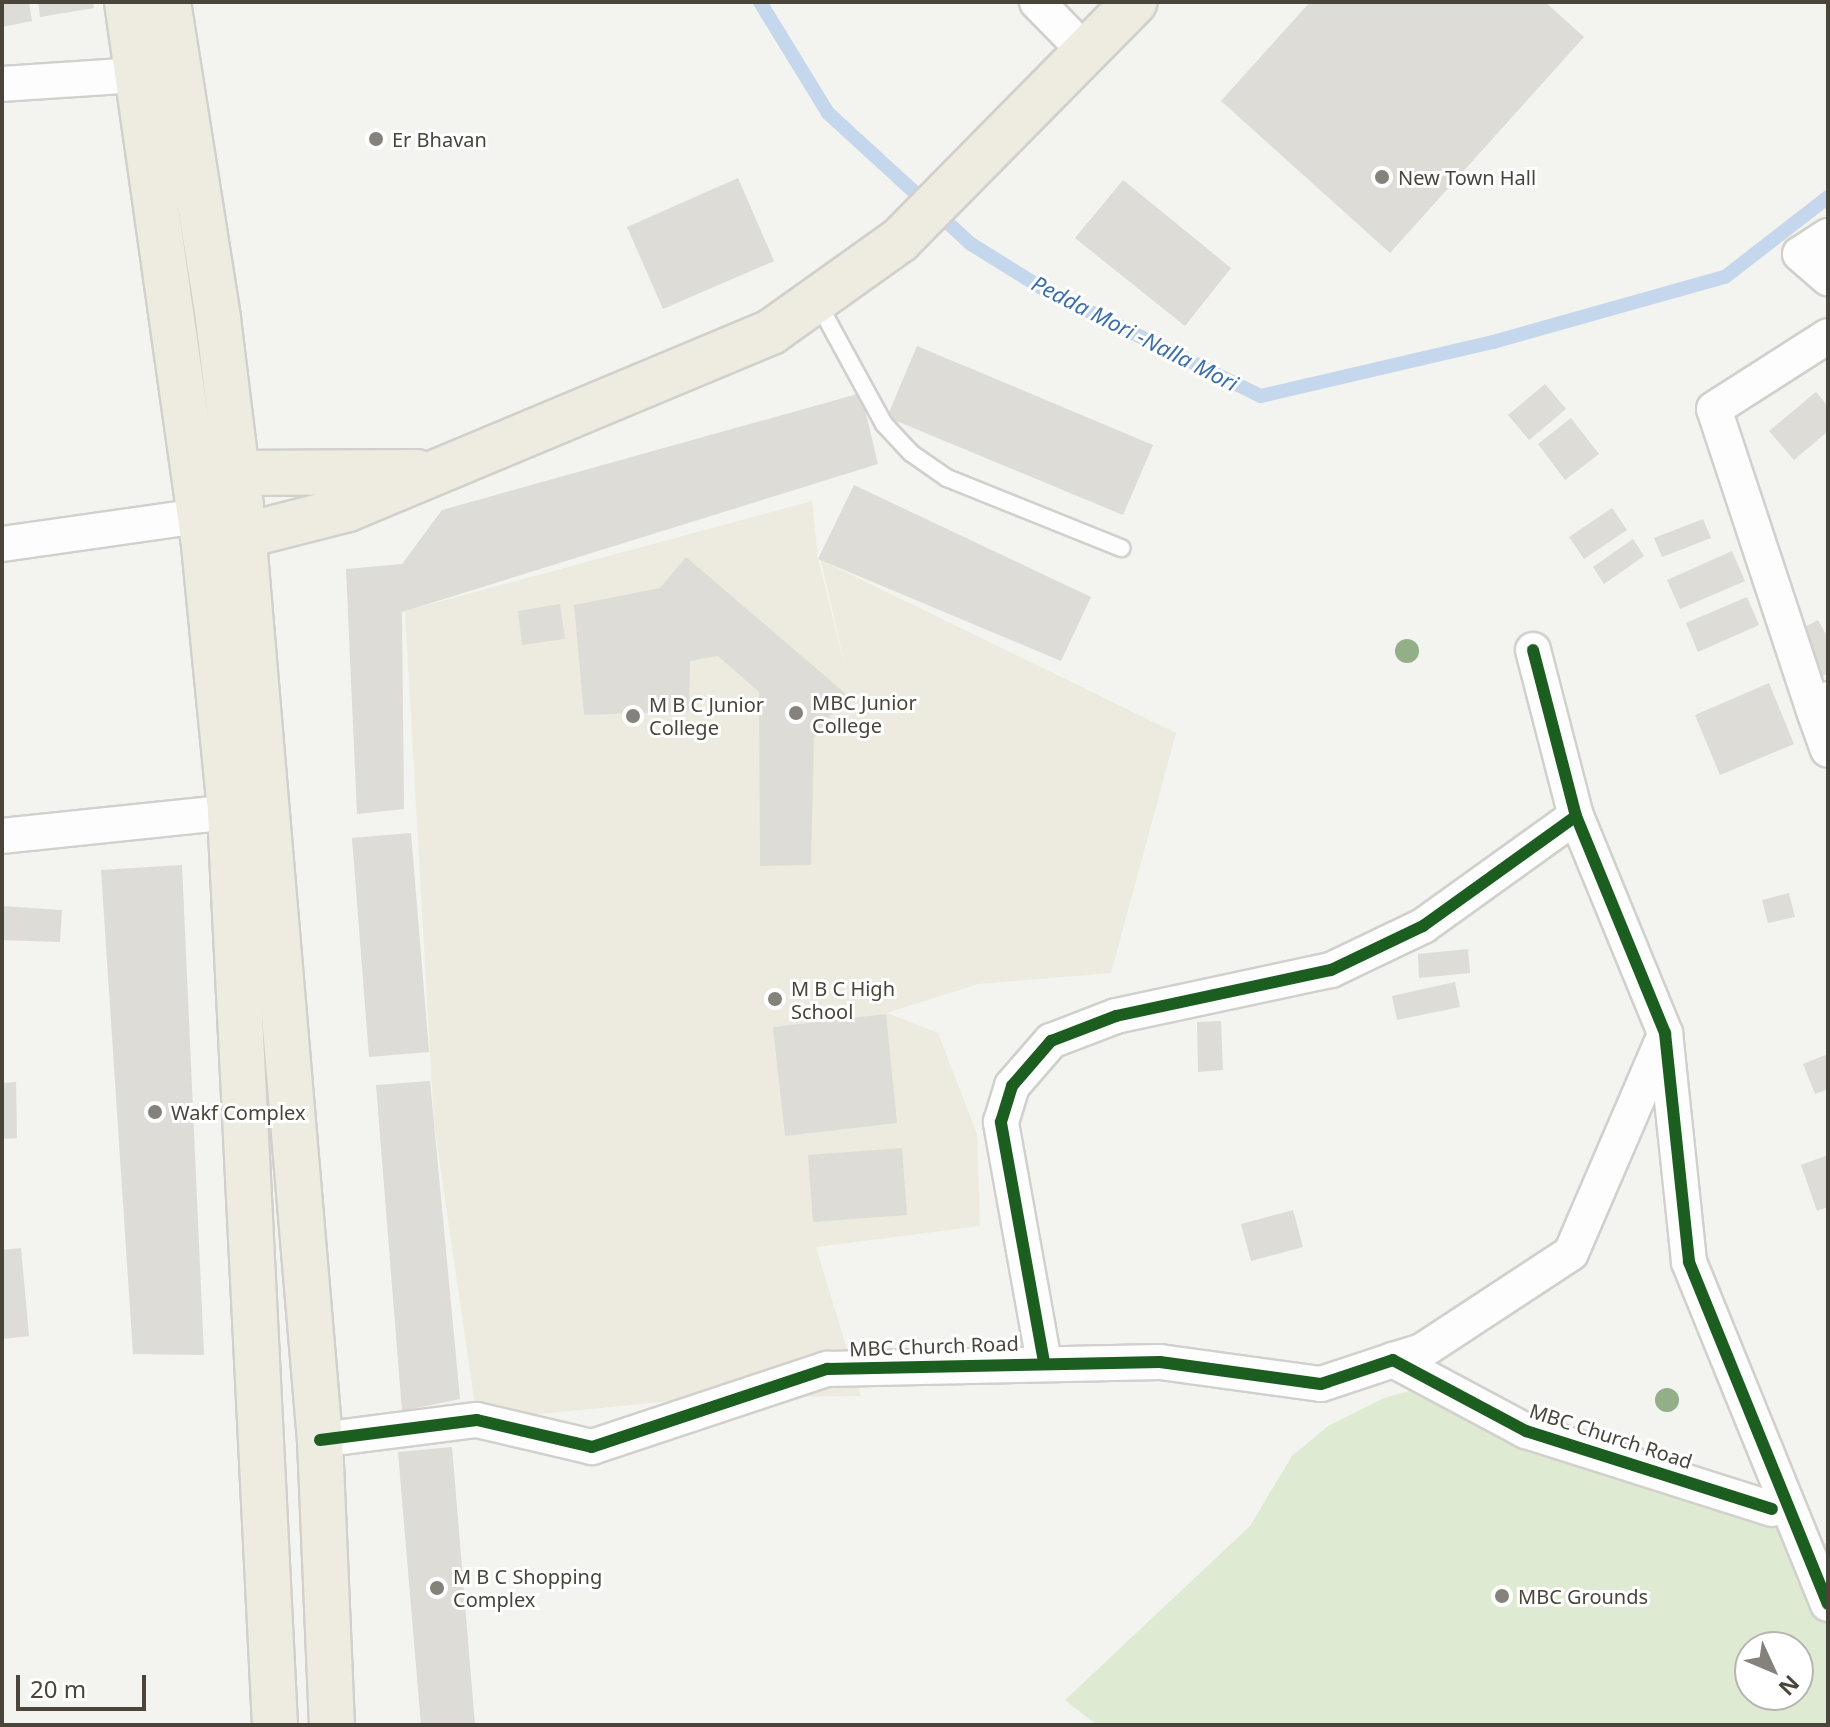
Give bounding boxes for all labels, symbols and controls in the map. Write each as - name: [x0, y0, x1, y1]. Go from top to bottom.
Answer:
- place label: Er Bhavan: [392, 127, 487, 151]
- marker: Er Bhavan: [367, 130, 385, 148]
- place label: New Town Hall: [1398, 165, 1536, 189]
- marker: New Town Hall: [1373, 168, 1391, 186]
- water label: Pedda Mori -Nalla Mori: [1027, 269, 1243, 397]
- place label: MBC Junior College: [812, 690, 917, 737]
- place label: M B C Junior College: [649, 692, 764, 739]
- marker: MBC Junior College: [787, 704, 805, 722]
- marker: M B C Junior College: [624, 707, 642, 725]
- place label: M B C High School: [791, 976, 895, 1023]
- marker: M B C High School: [766, 990, 784, 1008]
- place label: Wakf Complex: [171, 1100, 306, 1124]
- marker: Wakf Complex: [146, 1103, 164, 1121]
- street label: MBC Church Road: [849, 1331, 1019, 1361]
- street label: MBC Church Road: [1527, 1398, 1695, 1474]
- place label: M B C Shopping Complex: [453, 1564, 602, 1611]
- marker: M B C Shopping Complex: [428, 1579, 446, 1597]
- place label: MBC Grounds: [1518, 1584, 1648, 1608]
- marker: MBC Grounds: [1493, 1587, 1511, 1605]
- north arrow: [1734, 1631, 1814, 1711]
- scale bar: [20, 1659, 150, 1709]
- text: N: [1773, 1669, 1807, 1703]
- text: 20 m: [30, 1672, 86, 1705]

